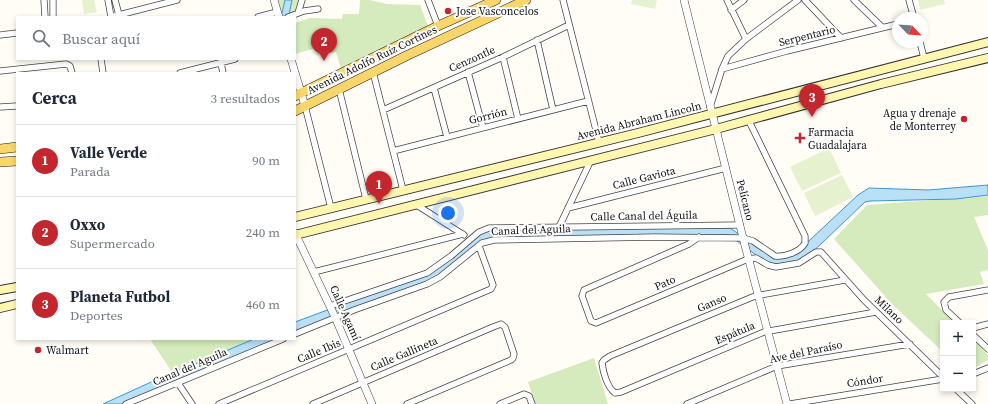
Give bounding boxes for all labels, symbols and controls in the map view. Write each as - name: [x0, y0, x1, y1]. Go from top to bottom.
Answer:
- place label: Jose Vasconcelos: [455, 4, 539, 19]
- marker: Jose Vasconcelos: [443, 6, 453, 16]
- north arrow: [892, 12, 928, 48]
- search box: [16, 16, 296, 60]
- street label: Avenida Adolfo Ruíz Cortines: [305, 22, 440, 98]
- street label: Serpentario: [777, 22, 837, 50]
- icon: search: [30, 27, 52, 49]
- text: Buscar aquí: [62, 28, 140, 49]
- pin: 2: [311, 28, 337, 61]
- street label: Cenzontle: [446, 42, 498, 76]
- pin: 3: [799, 84, 825, 117]
- text: Cerca: [32, 86, 77, 110]
- text: 3 resultados: [210, 90, 280, 107]
- street label: Avenida Abraham Lincoln: [575, 98, 703, 144]
- street label: Gorrión: [467, 104, 509, 128]
- place label: Agua y drenaje de Monterrey: [883, 106, 956, 134]
- marker: Agua y drenaje de Monterrey: [959, 114, 969, 124]
- place label: Farmacia Guadalajara: [808, 125, 867, 153]
- marker: Farmacia Guadalajara: [795, 133, 805, 143]
- text: Valle Verde: [70, 142, 147, 163]
- text: 1: [41, 152, 49, 169]
- text: 90 m: [252, 152, 280, 169]
- text: Parada: [70, 163, 110, 180]
- street label: Calle Gaviota: [611, 163, 677, 193]
- pin: 1: [366, 171, 392, 204]
- street label: Pelícano: [733, 178, 757, 222]
- your location: [438, 203, 458, 223]
- street label: Calle Canal del Águila: [590, 208, 698, 224]
- text: Oxxo: [70, 214, 105, 235]
- street label: Canal del Aguila: [491, 221, 571, 239]
- text: 2: [41, 224, 49, 241]
- text: 240 m: [246, 224, 280, 241]
- text: Supermercado: [70, 235, 155, 252]
- street label: Pato: [652, 272, 678, 294]
- street label: Calle Agamí: [326, 283, 364, 343]
- text: Planeta Futbol: [70, 286, 170, 307]
- street label: Ganso: [695, 290, 729, 316]
- street label: Milano: [871, 293, 907, 327]
- text: 3: [41, 296, 49, 313]
- text: 460 m: [246, 296, 280, 313]
- text: Deportes: [70, 307, 123, 324]
- street label: Espátula: [713, 318, 758, 348]
- map controls: [940, 320, 976, 392]
- button: +: [940, 320, 976, 356]
- street label: Calle Gallineta: [368, 333, 440, 375]
- street label: Calle Ibis: [295, 335, 343, 367]
- street label: Ave del Paraíso: [768, 337, 844, 367]
- place label: Walmart: [46, 343, 89, 358]
- street label: Canal del Aguila: [150, 344, 230, 389]
- marker: Walmart: [33, 345, 43, 355]
- button: −: [940, 356, 976, 392]
- street label: Cóndor: [846, 371, 885, 391]

